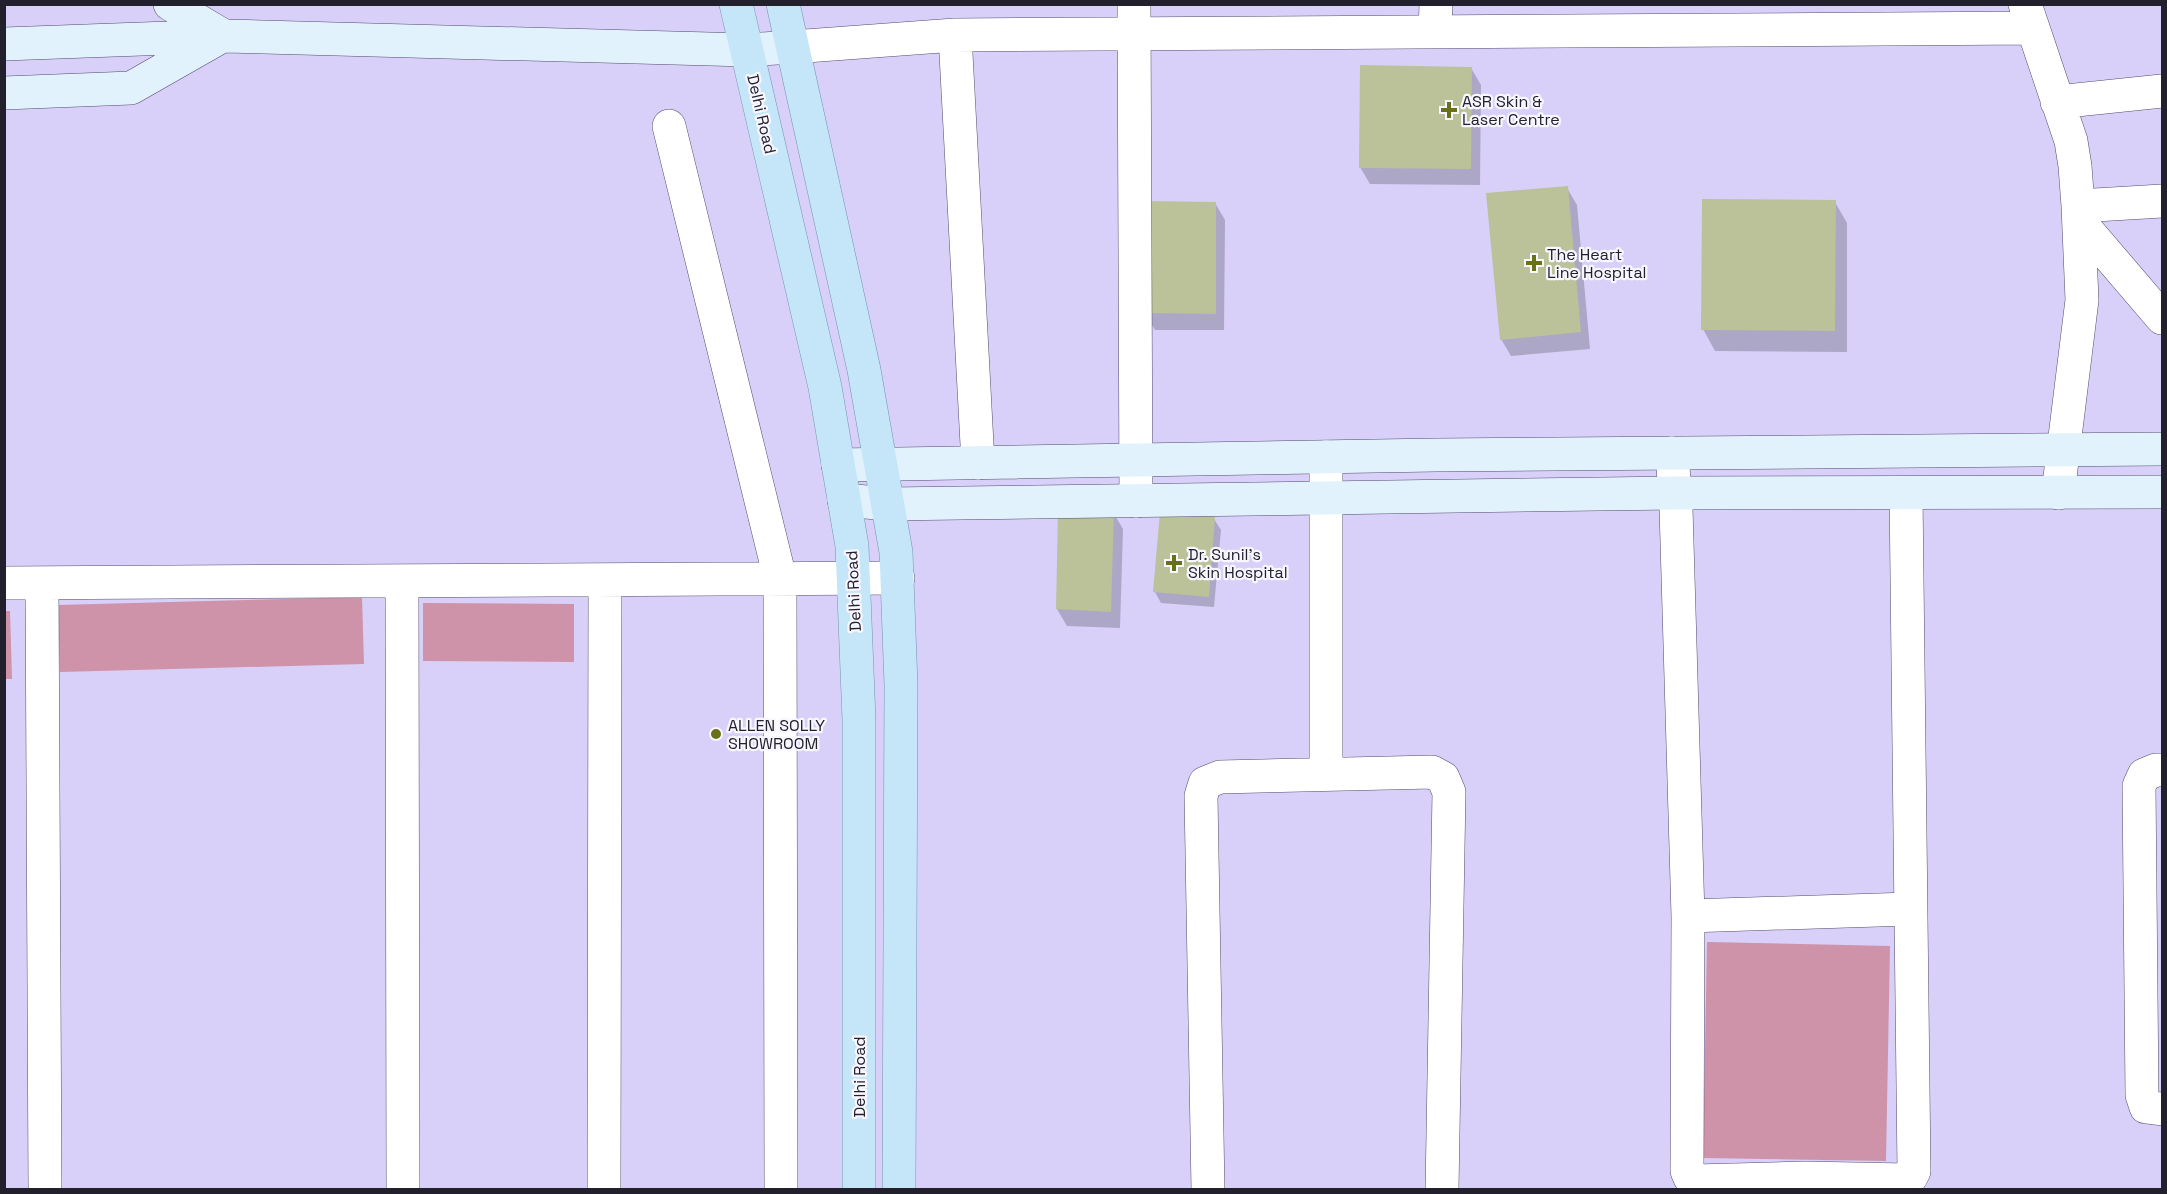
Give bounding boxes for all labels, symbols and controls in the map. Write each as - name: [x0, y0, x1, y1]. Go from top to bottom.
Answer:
- street label: Delhi Road: [742, 72, 781, 156]
- place label: ASR Skin & Laser Centre: [1462, 91, 1560, 130]
- marker: ASR Skin & Laser Centre: [1440, 101, 1458, 119]
- place label: The Heart Line Hospital: [1547, 244, 1647, 283]
- marker: The Heart Line Hospital: [1525, 254, 1543, 272]
- place label: Dr. Sunil's Skin Hospital: [1188, 544, 1288, 583]
- street label: Delhi Road: [841, 550, 866, 632]
- marker: Dr. Sunil's Skin Hospital: [1165, 554, 1183, 572]
- place label: ALLEN SOLLY SHOWROOM: [728, 715, 825, 754]
- marker: ALLEN SOLLY SHOWROOM: [709, 727, 723, 741]
- street label: Delhi Road: [849, 1036, 870, 1118]

